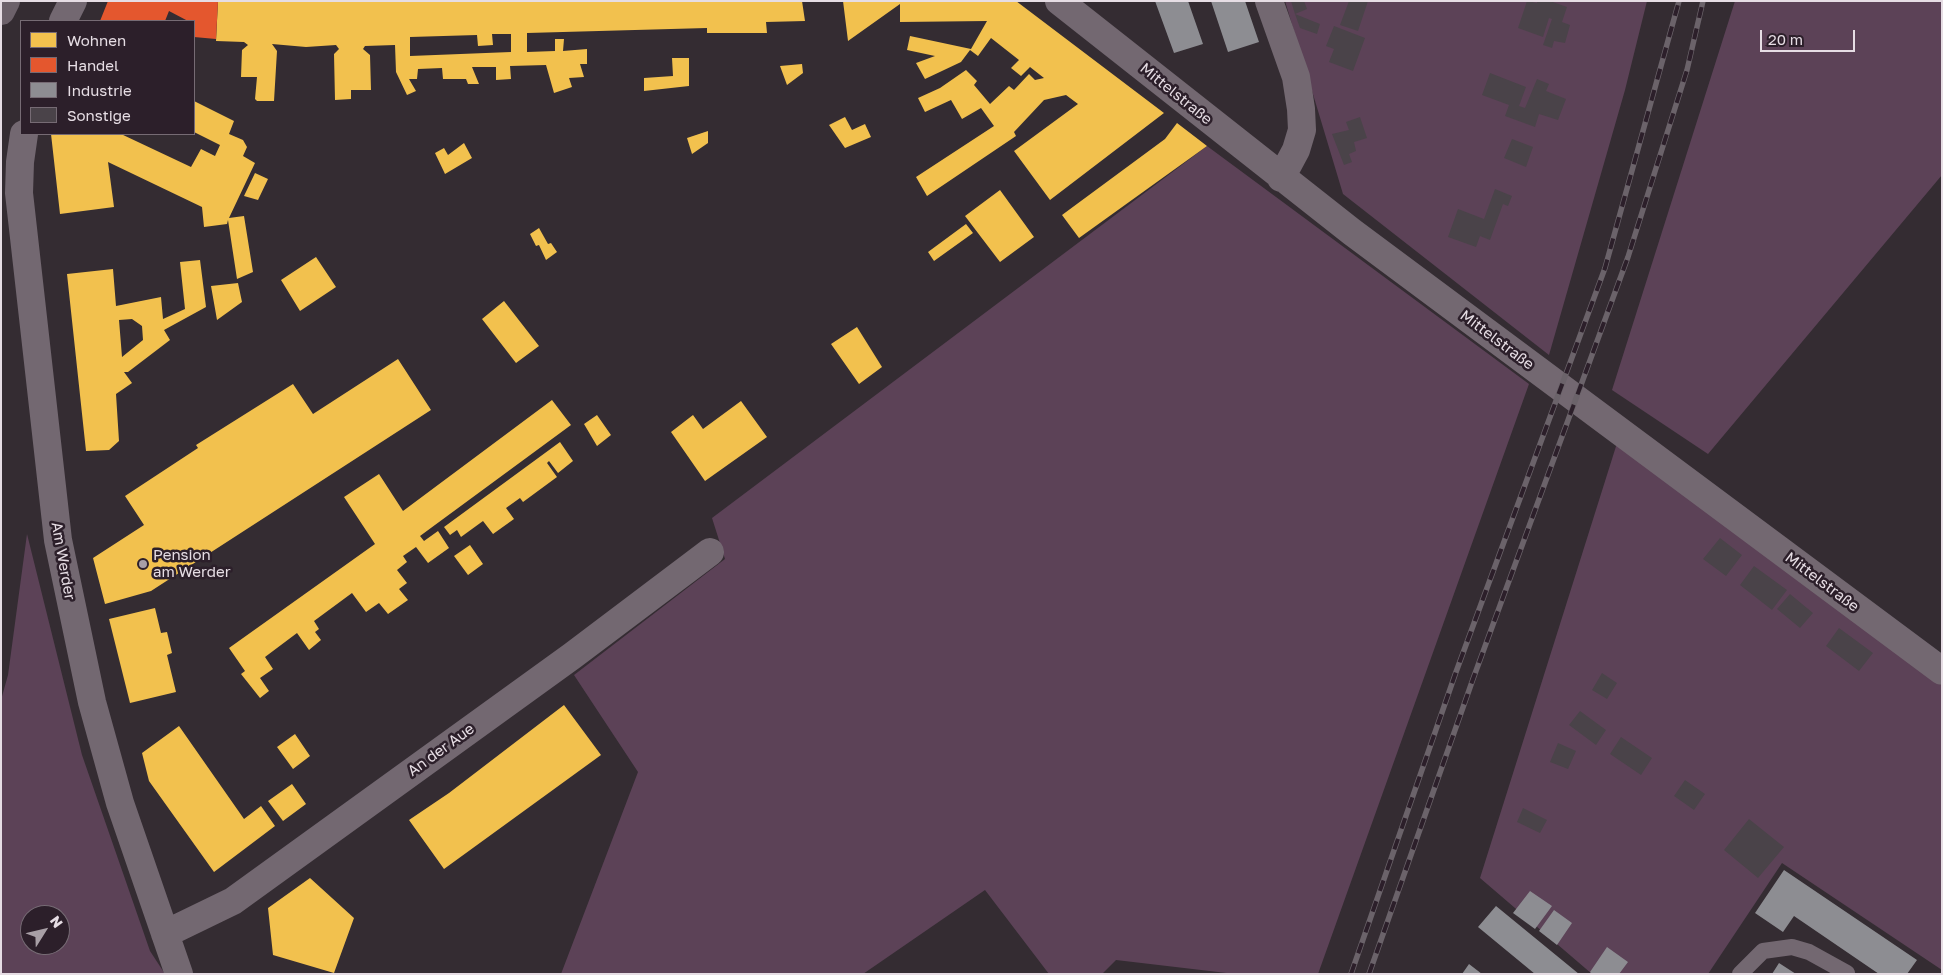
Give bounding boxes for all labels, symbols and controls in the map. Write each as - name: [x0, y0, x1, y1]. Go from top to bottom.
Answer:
- legend: [20, 20, 195, 135]
- scale bar: [1763, 20, 1858, 52]
- text: 20 m: [1768, 30, 1803, 48]
- text: Wohnen: [67, 31, 126, 49]
- text: Handel: [67, 56, 119, 74]
- street label: Mittelstraße: [1136, 59, 1216, 129]
- text: Industrie: [67, 81, 132, 99]
- text: Sonstige: [67, 106, 131, 124]
- street label: Mittelstraße: [1457, 306, 1537, 374]
- street label: Am Werder: [47, 521, 79, 601]
- place label: Pension am Werder: [153, 546, 230, 581]
- street label: Mittelstraße: [1782, 548, 1862, 616]
- marker: Pension am Werder: [137, 558, 149, 570]
- street label: An der Aue: [404, 720, 478, 780]
- north arrow: [20, 905, 70, 955]
- text: N: [47, 912, 67, 931]

